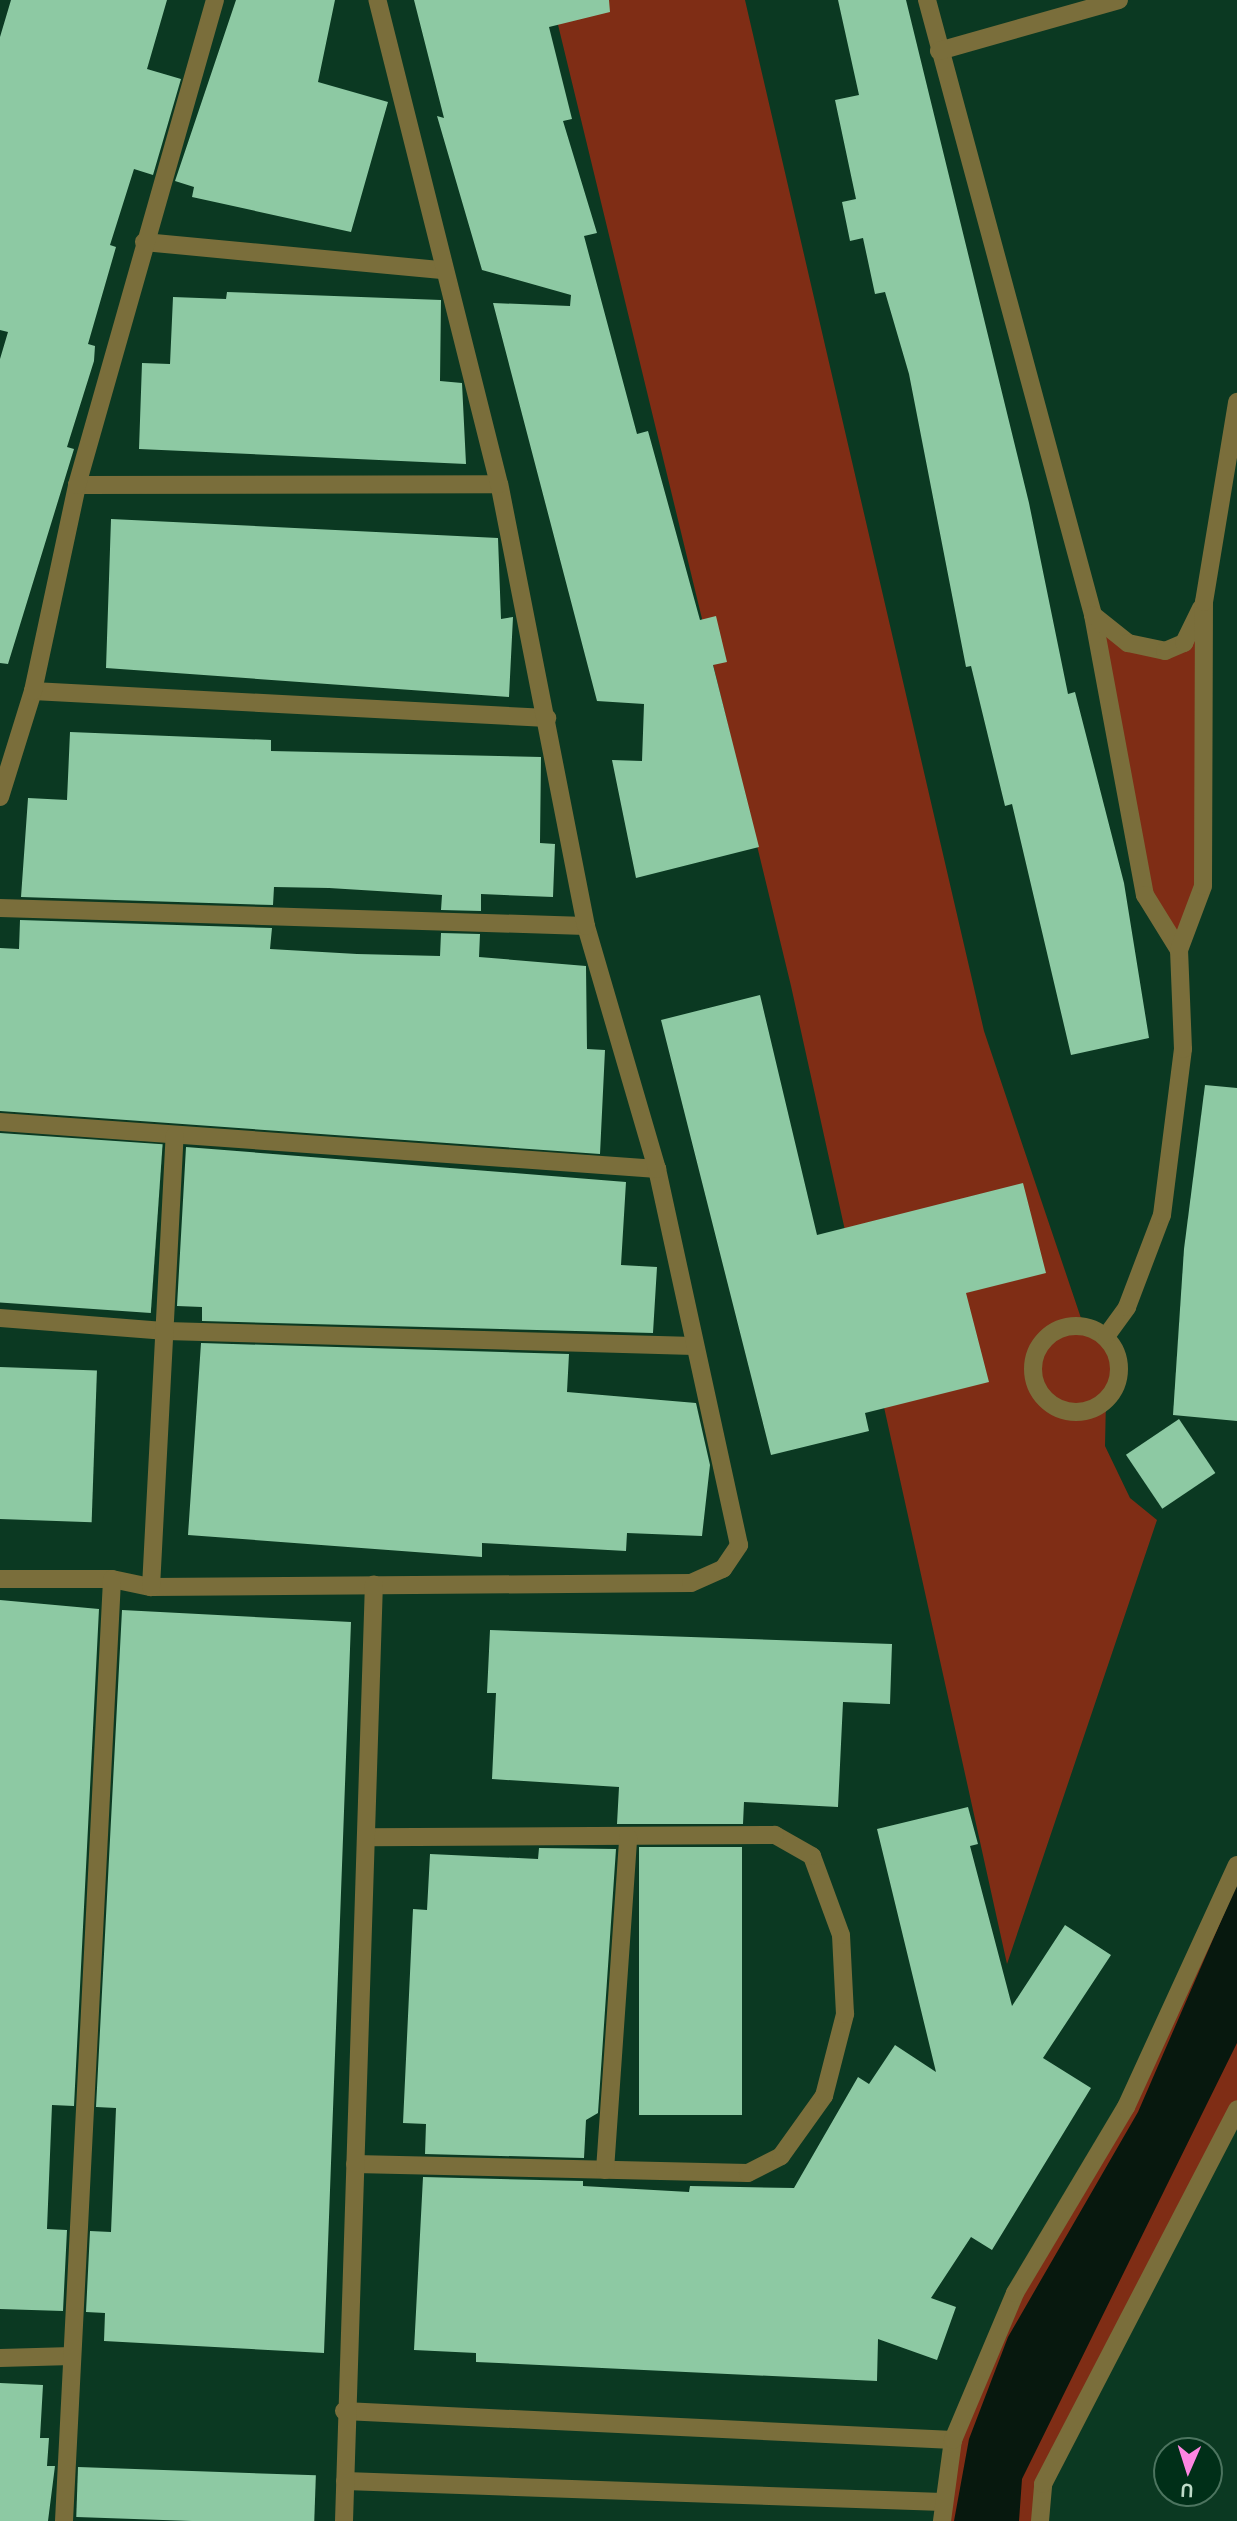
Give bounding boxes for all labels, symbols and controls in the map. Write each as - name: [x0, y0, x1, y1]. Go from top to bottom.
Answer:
- north arrow: [1153, 2437, 1223, 2507]
- text: U: [1180, 2480, 1194, 2502]

